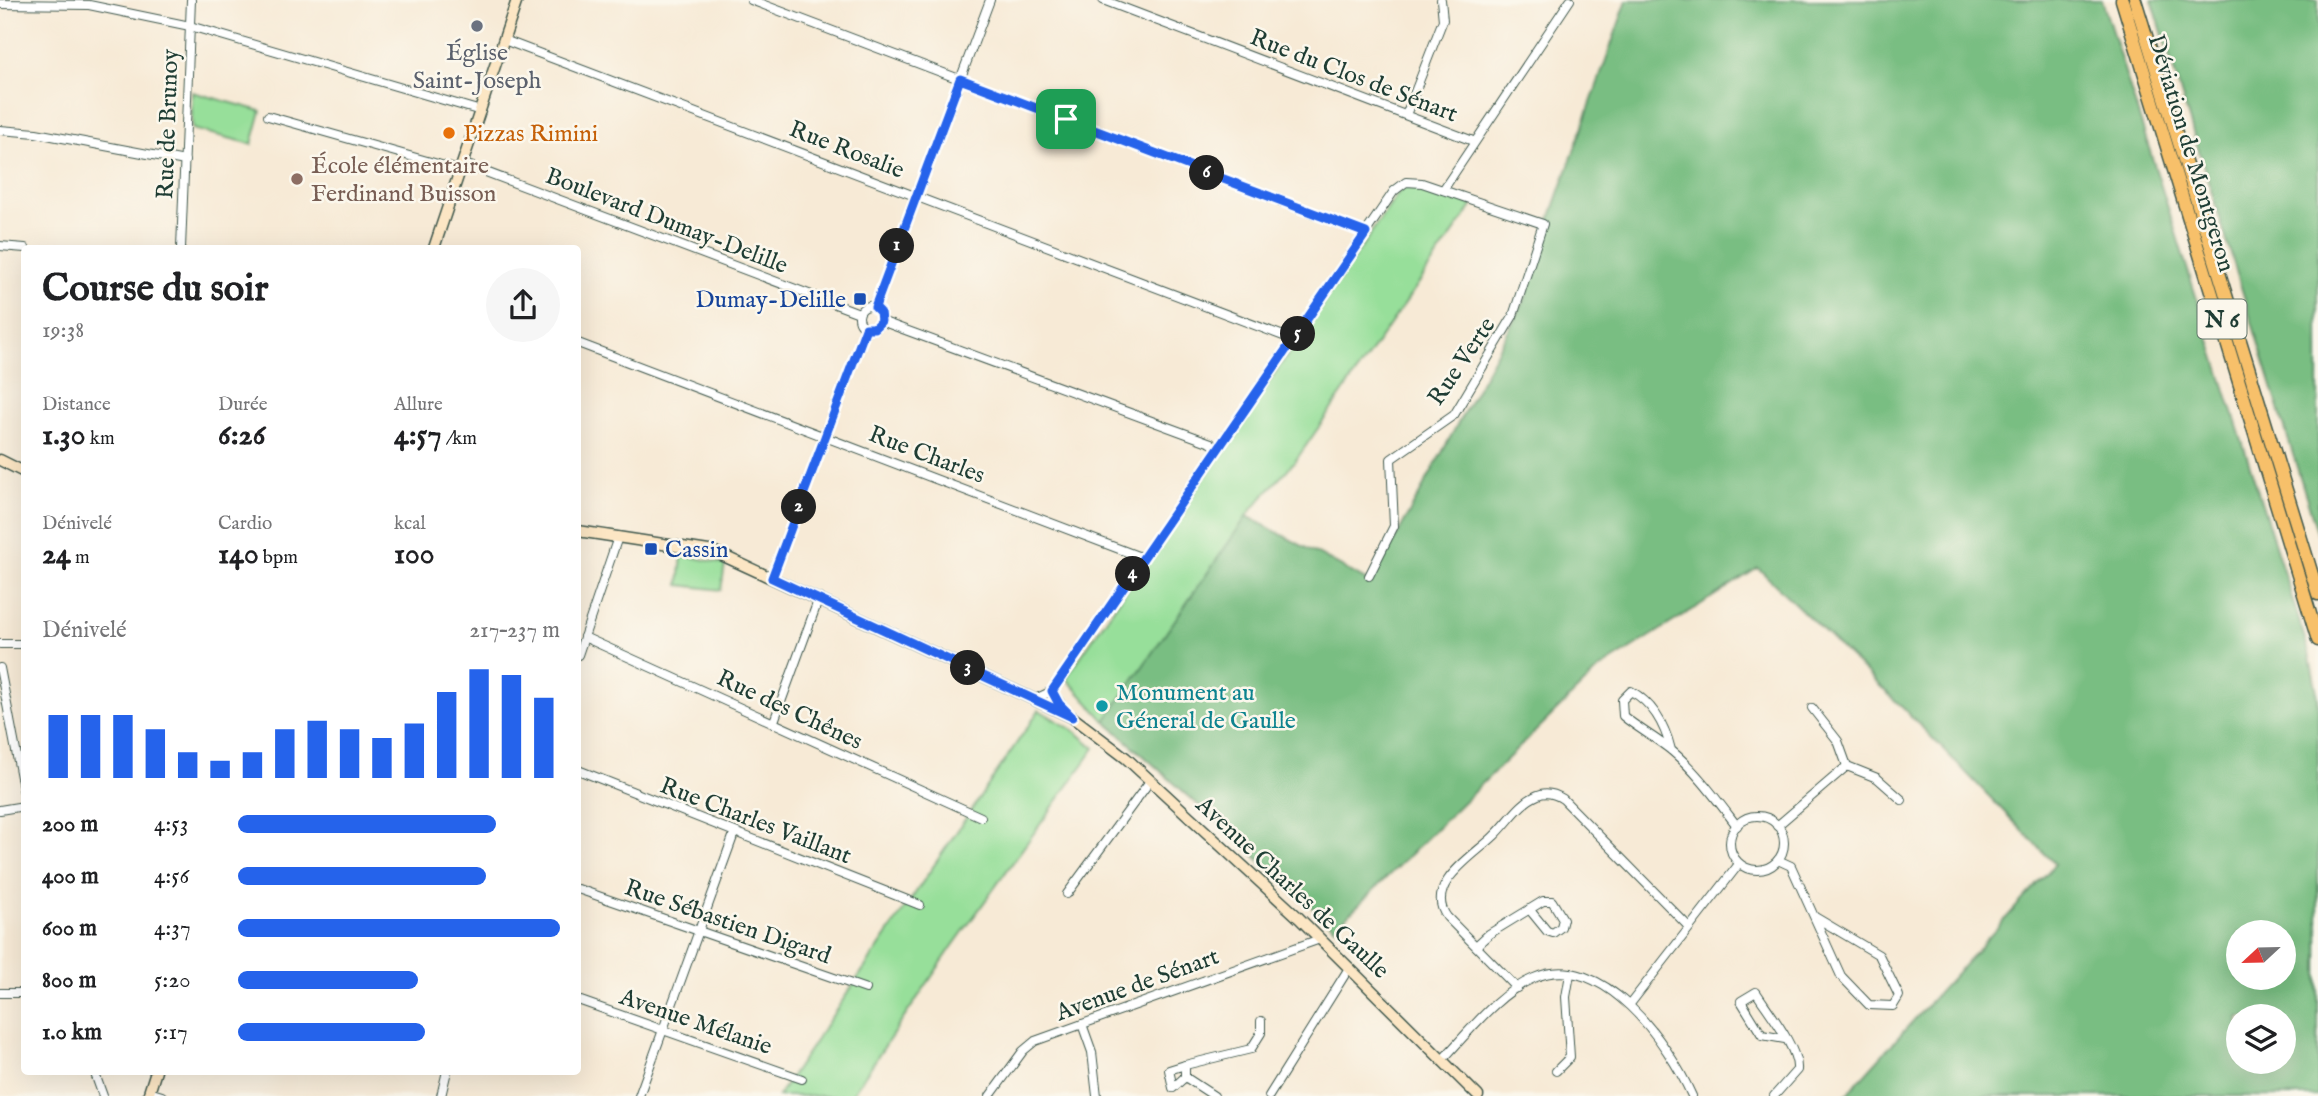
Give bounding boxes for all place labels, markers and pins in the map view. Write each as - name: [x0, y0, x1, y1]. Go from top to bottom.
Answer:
- marker: Église Saint-Joseph: [469, 18, 485, 34]
- place label: Église Saint-Joseph: [413, 38, 541, 97]
- pin: [1036, 89, 1096, 149]
- place label: Pizzas Rimini: [463, 119, 598, 150]
- marker: Pizzas Rimini: [441, 125, 457, 141]
- place label: École élémentaire Ferdinand Buisson: [311, 151, 497, 210]
- pin: 6: [1190, 156, 1224, 190]
- marker: École élémentaire Ferdinand Buisson: [289, 171, 305, 187]
- pin: 1: [880, 229, 914, 264]
- place label: Dumay-Delille: [695, 285, 846, 316]
- marker: Dumay-Delille: [852, 291, 868, 307]
- pin: 5: [1280, 316, 1316, 352]
- pin: 2: [782, 490, 816, 524]
- place label: Cassin: [665, 535, 729, 566]
- marker: Cassin: [643, 541, 659, 557]
- pin: 4: [1116, 556, 1150, 592]
- pin: 3: [950, 650, 986, 686]
- place label: Monument au Géneral de Gaulle: [1116, 678, 1296, 737]
- marker: Monument au Géneral de Gaulle: [1094, 698, 1110, 714]

